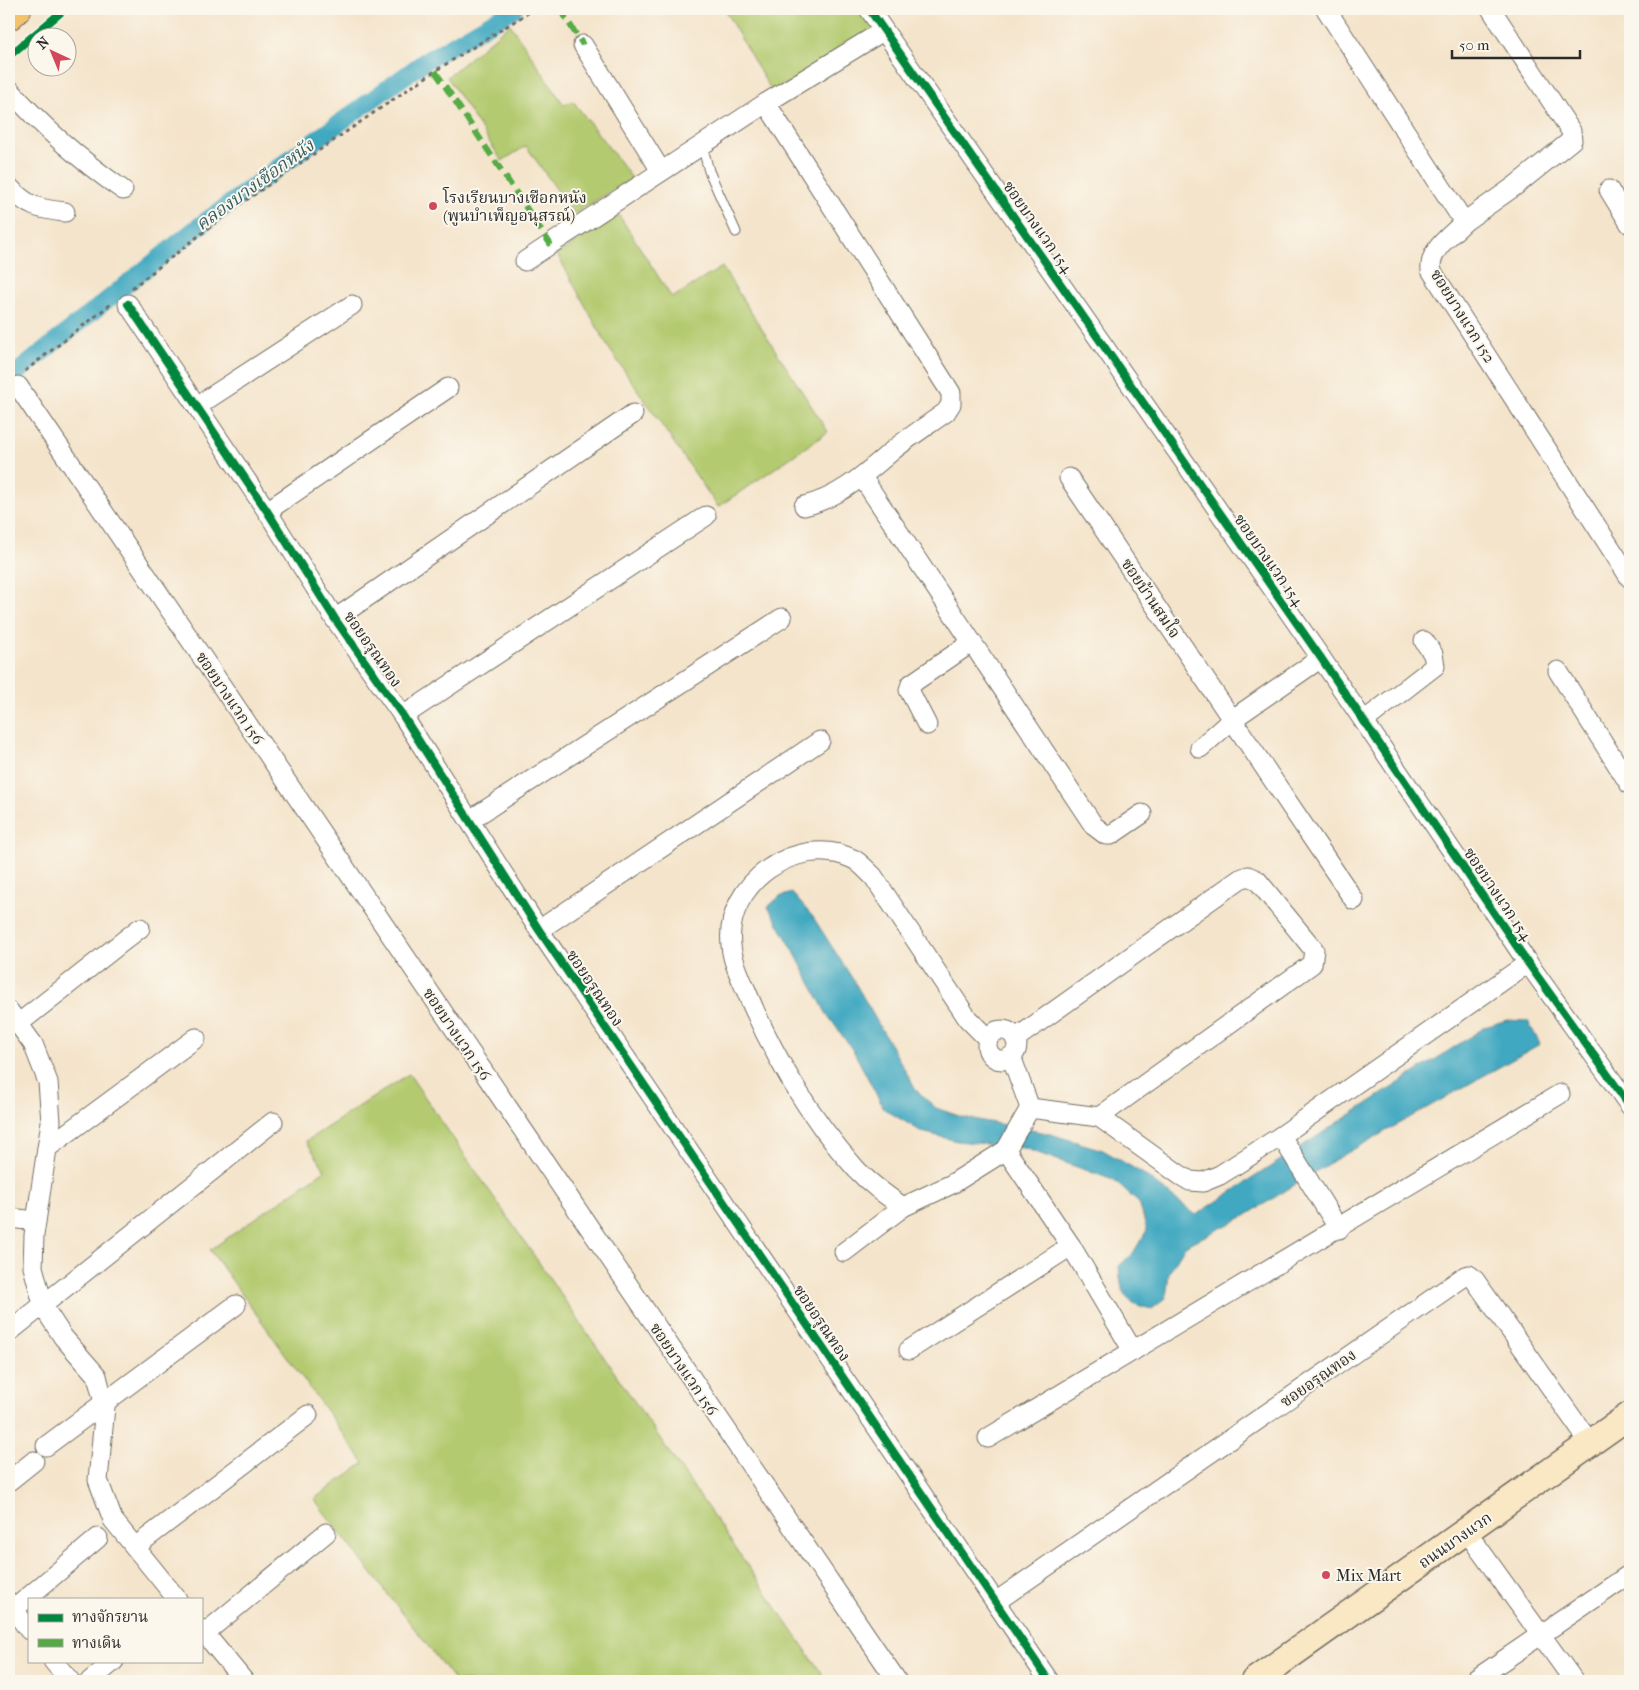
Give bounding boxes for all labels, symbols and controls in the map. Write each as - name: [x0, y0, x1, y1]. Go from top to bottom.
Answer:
- north arrow: [28, 28, 78, 78]
- scale bar: [1452, 28, 1579, 60]
- text: N: [34, 33, 53, 53]
- text: 50 m: [1459, 36, 1490, 54]
- water label: คลองบางเชือกหนัง: [192, 134, 319, 235]
- street label: ซอยบางแวก 154: [999, 177, 1077, 277]
- place label: โรงเรียนบางเชือกหนัง (พูนบำเพ็ญอนุสรณ์): [442, 187, 587, 227]
- marker: โรงเรียนบางเชือกหนัง (พูนบำเพ็ญอนุสรณ์): [427, 200, 439, 212]
- street label: ซอยบางแวก 152: [1427, 266, 1499, 366]
- street label: ซอยบางแวก 154: [1230, 510, 1308, 610]
- street label: ซอยบ้านสมใจ: [1117, 554, 1185, 642]
- street label: ซอยอรุณทอง: [338, 607, 406, 692]
- street label: ซอยบางแวก 156: [192, 648, 268, 748]
- street label: ซอยบางแวก 154: [1460, 844, 1536, 945]
- street label: ซอยอรุณทอง: [561, 946, 628, 1031]
- street label: ซอยบางแวก 156: [419, 984, 495, 1084]
- street label: ซอยอรุณทอง: [788, 1281, 855, 1366]
- street label: ซอยบางแวก 156: [646, 1319, 722, 1419]
- street label: ซอยอรุณทอง: [1276, 1345, 1361, 1413]
- street label: ถนนบางแวก: [1415, 1508, 1495, 1572]
- place label: Mix Mart: [1336, 1566, 1402, 1585]
- marker: Mix Mart: [1320, 1569, 1332, 1581]
- legend: [28, 1598, 202, 1662]
- text: ทางจักรยาน: [72, 1608, 148, 1626]
- text: ทางเดิน: [72, 1634, 121, 1652]

